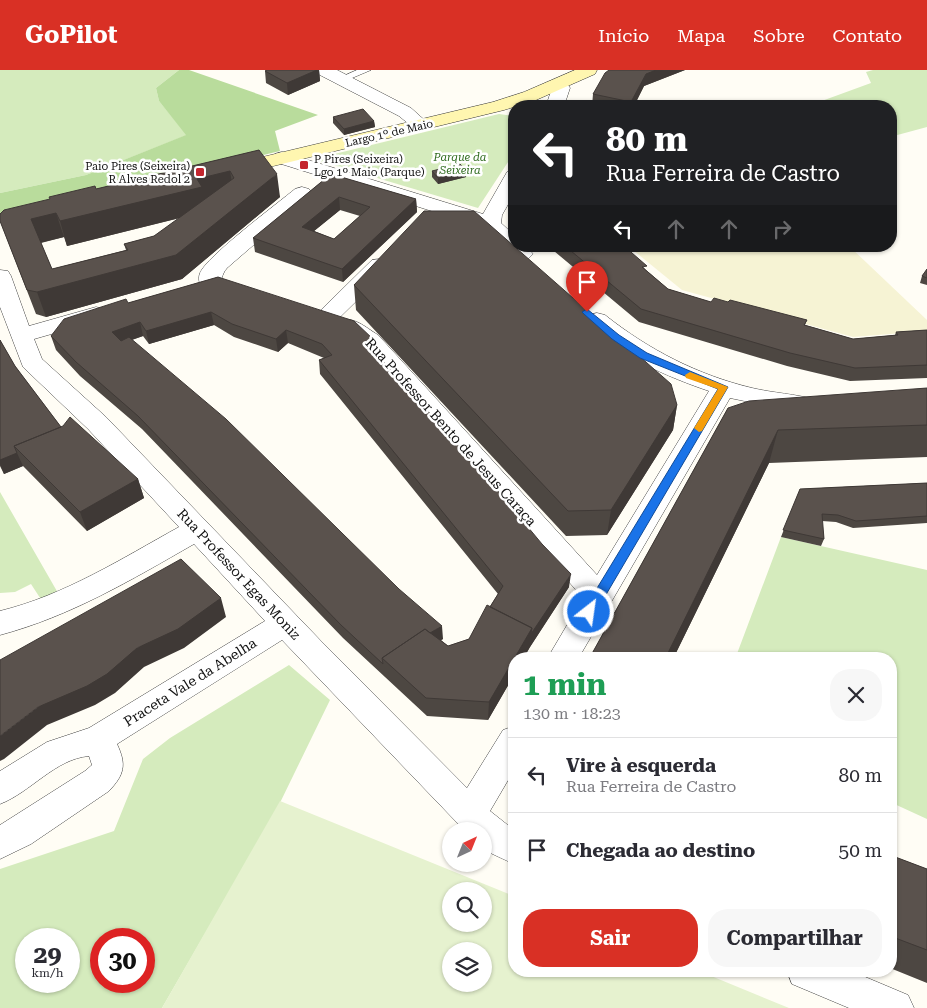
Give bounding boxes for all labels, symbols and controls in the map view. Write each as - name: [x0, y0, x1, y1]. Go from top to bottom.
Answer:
- text: GoPilot: [25, 21, 117, 49]
- text: Início: [598, 25, 649, 46]
- text: Mapa: [677, 25, 725, 46]
- text: Sobre: [753, 25, 805, 46]
- text: Contato: [833, 25, 902, 46]
- street label: Largo 1º de Maio: [344, 117, 435, 150]
- text: 80 m: [606, 119, 688, 160]
- icon: left: [523, 120, 588, 185]
- park label: Parque da Seixeira: [433, 151, 487, 177]
- place label: P Pires (Seixeira) Lgo 1º Maio (Parque): [314, 153, 425, 179]
- marker: P Pires (Seixeira) Lgo 1º Maio (Parque): [298, 159, 310, 171]
- place label: Paio Pires (Seixeira) R Alves Redol 2: [85, 160, 190, 186]
- text: Rua Ferreira de Castro: [606, 161, 840, 186]
- marker: Paio Pires (Seixeira) R Alves Redol 2: [194, 166, 206, 178]
- icon: left: [609, 215, 637, 243]
- icon: ahead: [662, 215, 690, 243]
- icon: ahead: [715, 215, 743, 243]
- icon: right: [768, 215, 796, 243]
- pin: [566, 261, 608, 312]
- icon: arrive: [573, 268, 601, 296]
- street label: Rua Professor Bento de Jesus Caraça: [362, 335, 540, 529]
- street label: Rua Professor Egas Moniz: [174, 505, 304, 643]
- position arrow: [562, 585, 614, 637]
- street label: Praceta Vale da Abelha: [121, 634, 260, 729]
- text: 1 min: [523, 667, 606, 702]
- button: close: [830, 669, 882, 721]
- text: 130 m · 18:23: [523, 704, 621, 723]
- text: Vire à esquerda: [566, 754, 716, 777]
- icon: left: [523, 761, 551, 789]
- text: 80 m: [839, 764, 882, 787]
- text: Rua Ferreira de Castro: [566, 777, 736, 796]
- north arrow: [442, 822, 492, 872]
- map controls: [442, 822, 492, 992]
- icon: arrive: [523, 836, 551, 864]
- text: Chegada ao destino: [566, 839, 755, 862]
- text: 50 m: [839, 839, 882, 862]
- button: search: [442, 882, 492, 932]
- button: Sair: [523, 909, 698, 967]
- button: Compartilhar: [708, 909, 882, 967]
- speed limit sign: 30: [90, 928, 155, 993]
- text: 29: [33, 940, 62, 969]
- button: layers: [442, 942, 492, 992]
- text: km/h: [31, 966, 64, 980]

